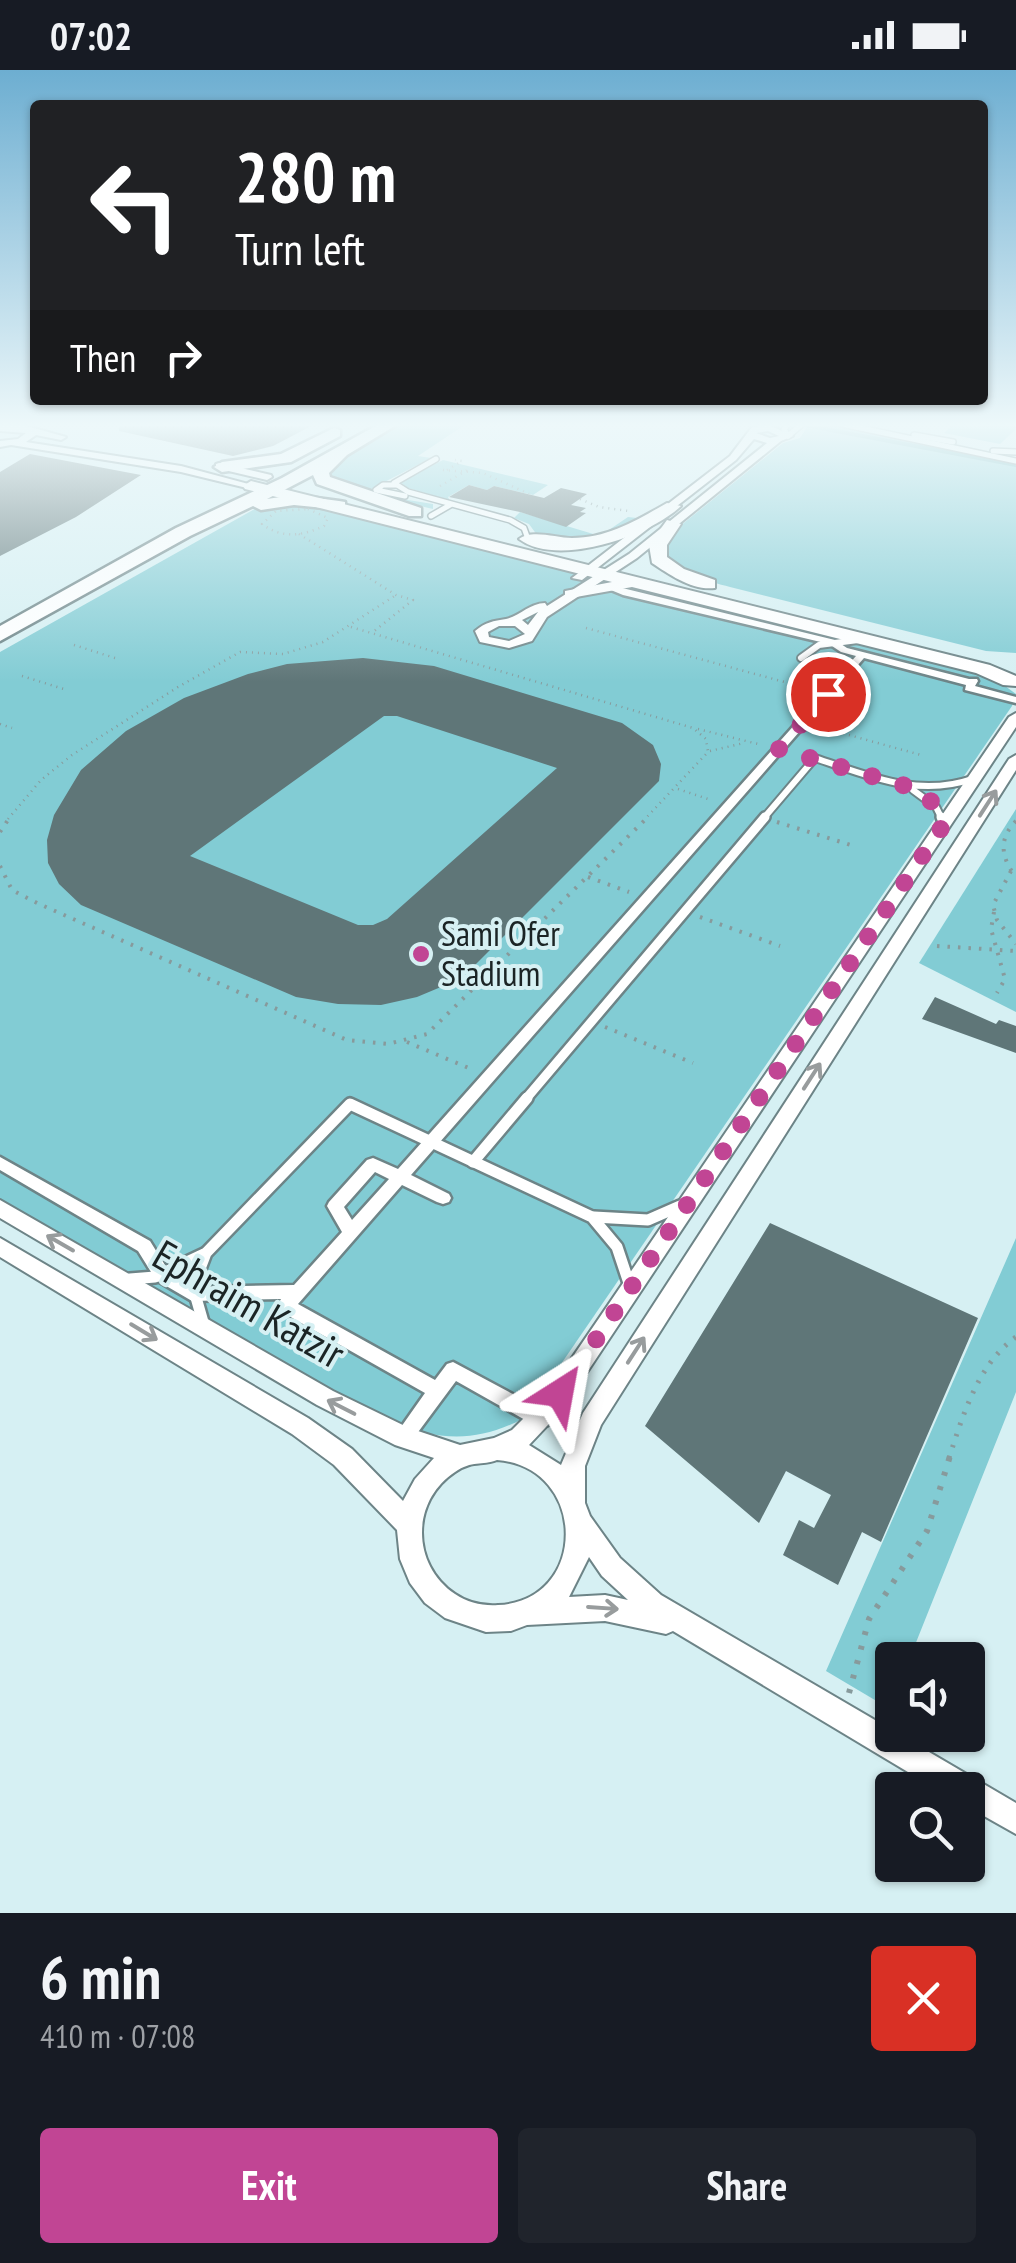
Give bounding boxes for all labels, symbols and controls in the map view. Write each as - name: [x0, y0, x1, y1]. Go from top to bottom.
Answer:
- text: 07:02: [50, 11, 132, 60]
- text: 280 m: [235, 131, 396, 221]
- icon: left: [70, 140, 200, 270]
- text: Turn left: [235, 219, 365, 277]
- icon: right: [156, 330, 211, 385]
- text: Then: [70, 333, 136, 382]
- pin: [786, 652, 871, 737]
- icon: arrive: [801, 667, 856, 722]
- one-way arrow: [977, 789, 998, 818]
- place label: Sami Ofer Stadium: [441, 910, 560, 996]
- marker: Sami Ofer Stadium: [410, 943, 432, 965]
- one-way arrow: [801, 1063, 822, 1091]
- street label: Ephraim Katzir: [144, 1227, 355, 1381]
- one-way arrow: [46, 1233, 75, 1253]
- one-way arrow: [129, 1322, 158, 1342]
- one-way arrow: [625, 1336, 646, 1364]
- position arrow: [508, 1341, 612, 1445]
- one-way arrow: [327, 1397, 357, 1416]
- one-way arrow: [587, 1599, 619, 1618]
- map controls: [875, 1642, 985, 1882]
- button: sound: [875, 1642, 985, 1752]
- button: search: [875, 1772, 985, 1882]
- text: 6 min: [40, 1938, 161, 2016]
- button: close: [871, 1946, 976, 2051]
- text: 410 m · 07:08: [40, 2015, 195, 2057]
- button: Exit: [40, 2128, 498, 2243]
- button: Share: [518, 2128, 976, 2243]

